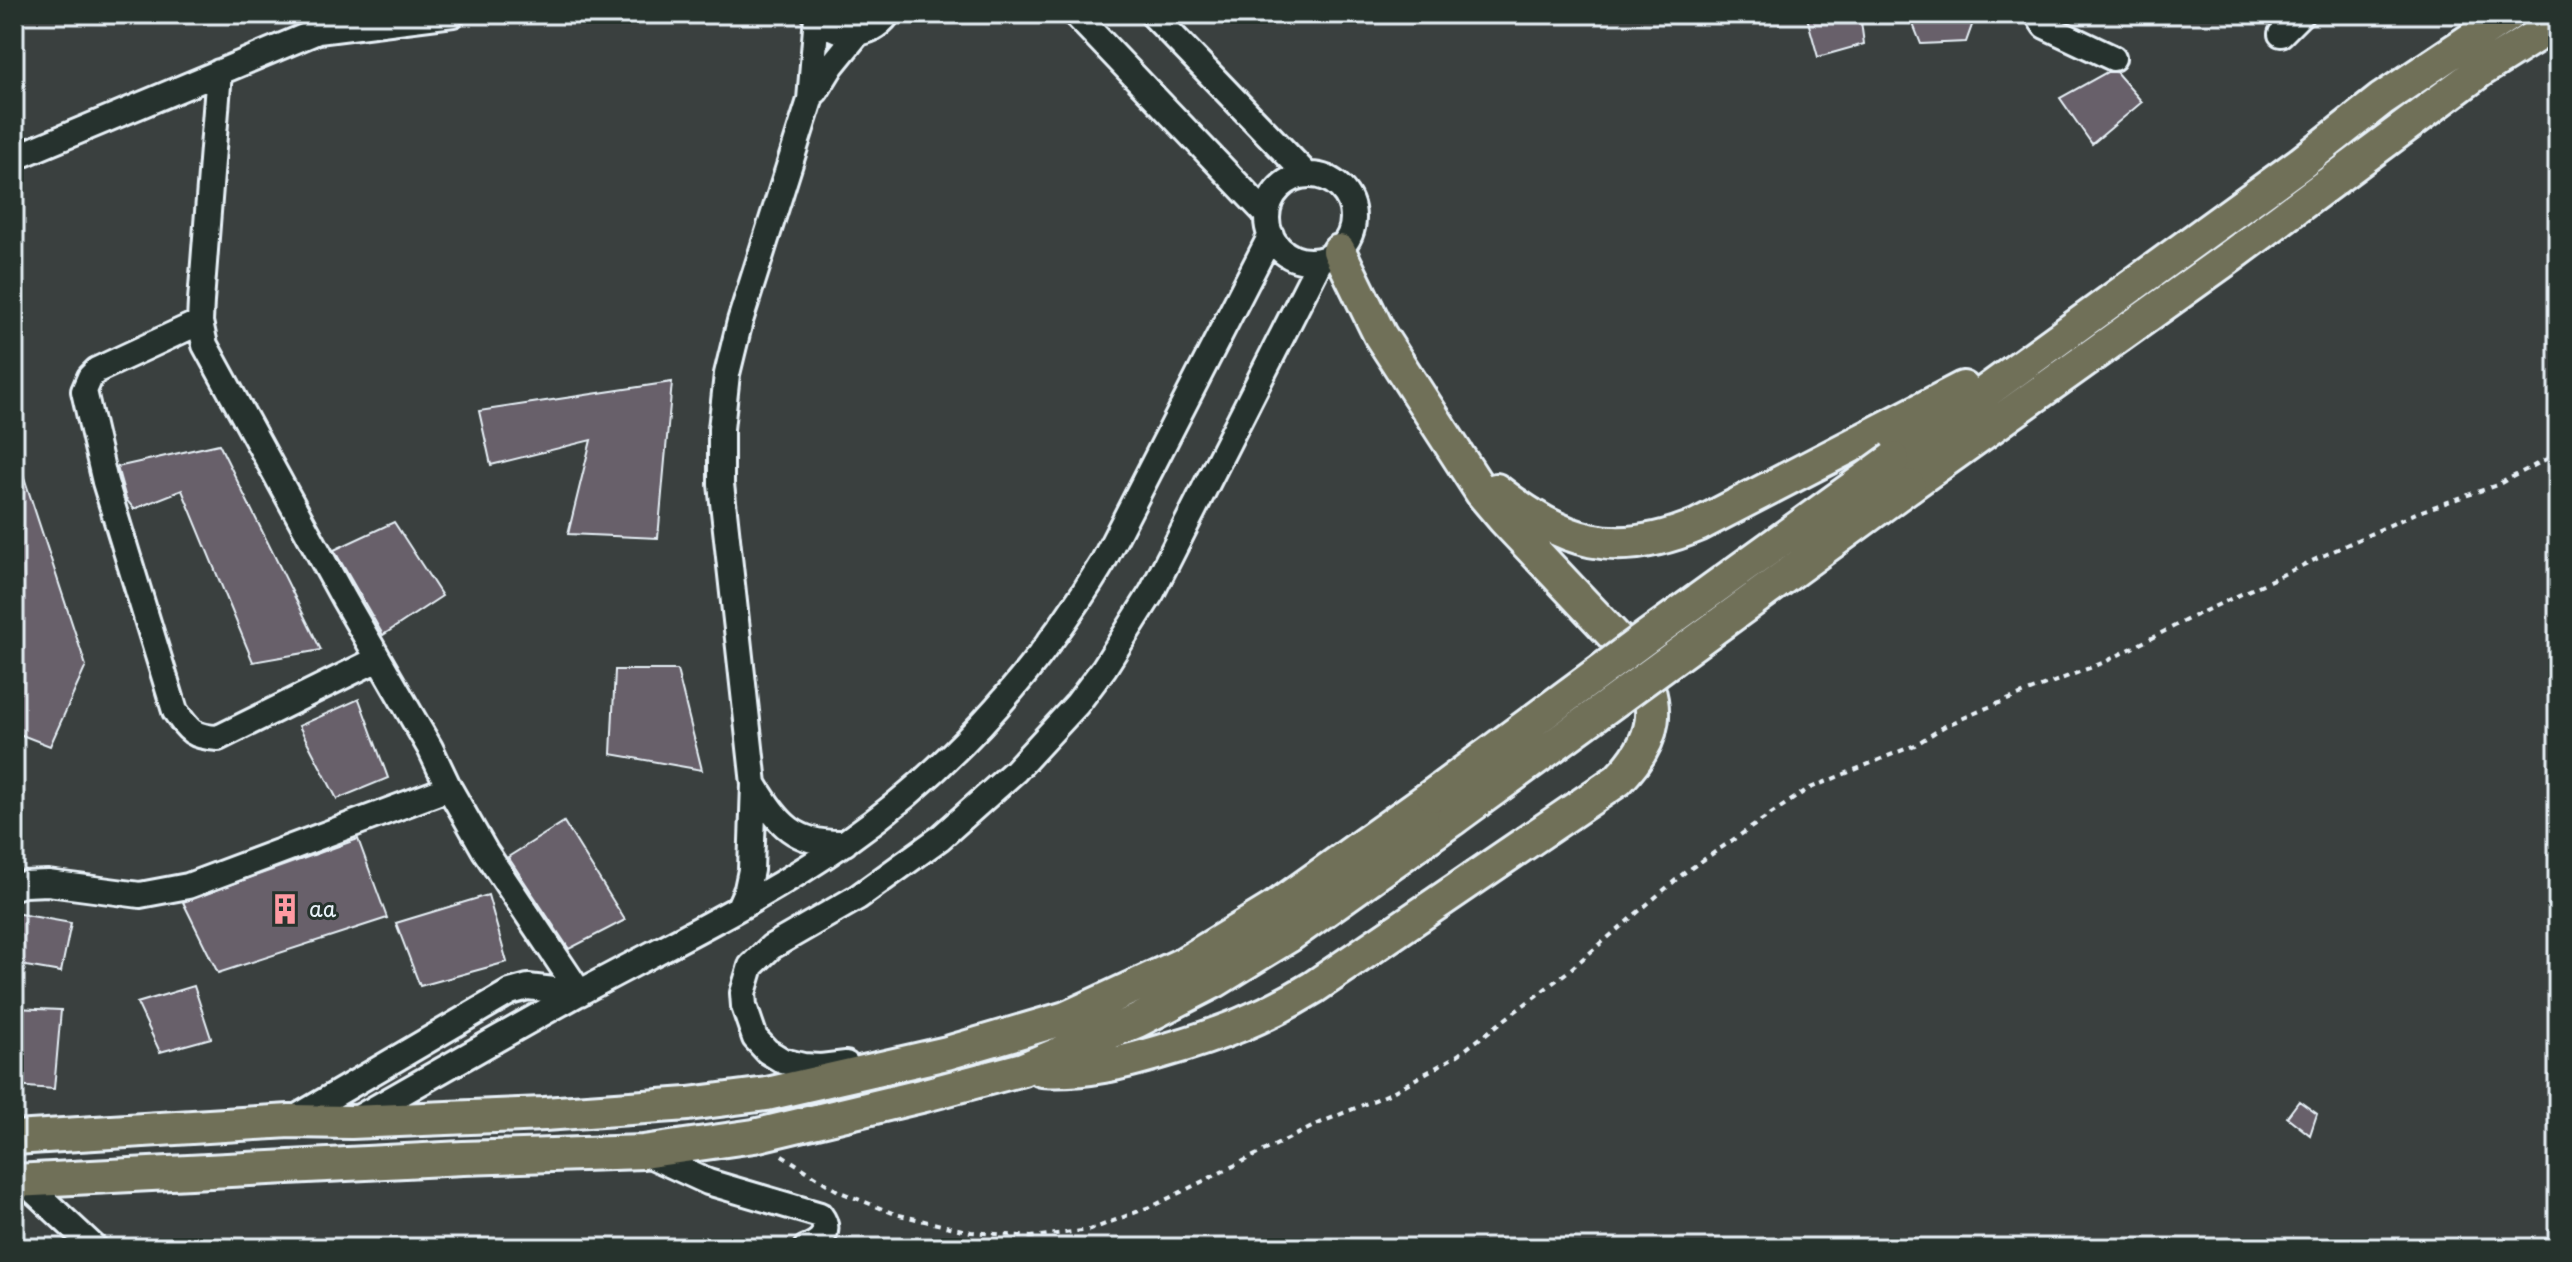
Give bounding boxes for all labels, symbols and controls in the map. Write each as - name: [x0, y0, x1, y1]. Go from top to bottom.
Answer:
- place label: aa: [309, 891, 337, 924]
- building icon: aa: [268, 892, 302, 926]

